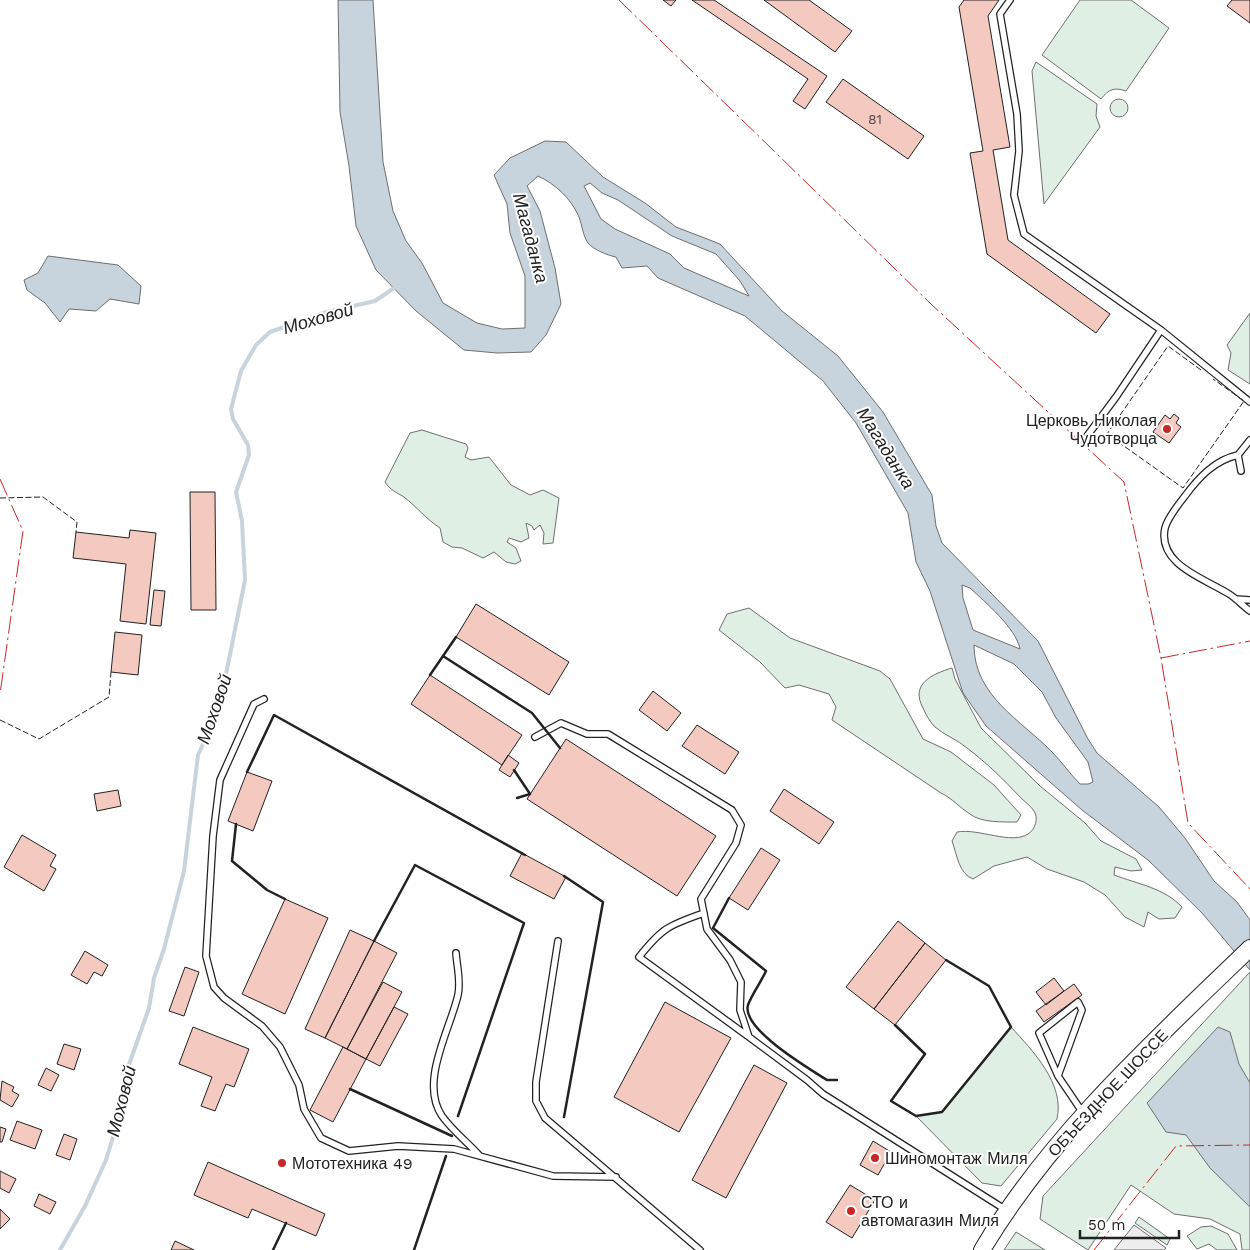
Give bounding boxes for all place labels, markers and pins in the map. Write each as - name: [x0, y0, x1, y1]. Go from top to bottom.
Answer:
- place label: Церковь Николая Чудотворца: [1026, 411, 1157, 448]
- marker: Церковь Николая Чудотворца: [1161, 423, 1173, 435]
- place label: Шиномонтаж Миля: [885, 1149, 1028, 1168]
- marker: Шиномонтаж Миля: [869, 1152, 881, 1164]
- place label: Мототехника 49: [292, 1154, 413, 1173]
- marker: Мототехника 49: [276, 1157, 288, 1169]
- place label: СТО и автомагазин Миля: [861, 1193, 999, 1230]
- marker: СТО и автомагазин Миля: [845, 1205, 857, 1217]

